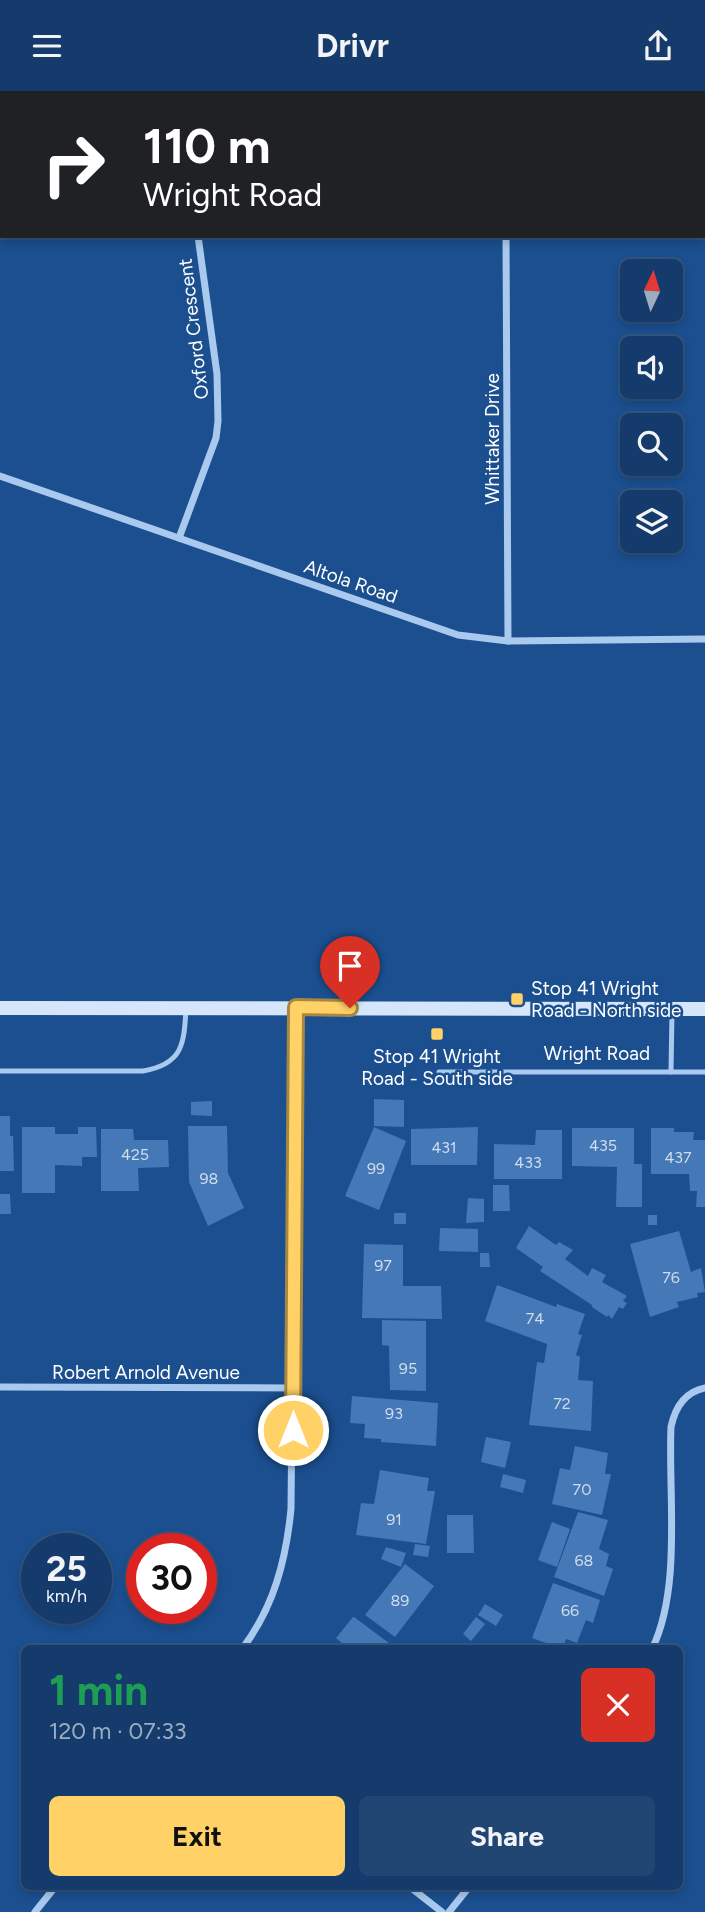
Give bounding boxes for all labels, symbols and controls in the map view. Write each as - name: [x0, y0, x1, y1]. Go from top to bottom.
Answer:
- icon: menu: [28, 27, 66, 65]
- text: Drivr: [316, 27, 389, 65]
- icon: share: [639, 27, 677, 65]
- text: 110 m: [143, 116, 271, 175]
- icon: right: [28, 119, 119, 210]
- text: Wright Road: [143, 176, 322, 214]
- street label: Oxford Crescent: [173, 257, 214, 401]
- north arrow: [620, 259, 682, 322]
- map controls: [620, 259, 683, 553]
- button: sound: [620, 336, 683, 399]
- street label: Whittaker Drive: [481, 373, 504, 505]
- button: search: [620, 413, 683, 476]
- button: layers: [620, 490, 683, 553]
- street label: Altola Road: [301, 555, 401, 608]
- pin: [320, 936, 380, 1008]
- icon: arrive: [331, 947, 369, 985]
- place label: Stop 41 Wright Road - North side: [531, 977, 681, 1022]
- marker: Stop 41 Wright Road - North side: [509, 991, 525, 1007]
- marker: Stop 41 Wright Road - South side: [429, 1026, 445, 1042]
- street label: Wright Road: [544, 1042, 650, 1065]
- place label: Stop 41 Wright Road - South side: [361, 1045, 513, 1090]
- house number: 435: [589, 1136, 617, 1155]
- house number: 431: [431, 1138, 457, 1157]
- house number: 425: [121, 1145, 149, 1164]
- house number: 437: [664, 1148, 692, 1167]
- house number: 433: [514, 1153, 542, 1172]
- house number: 99: [367, 1159, 385, 1178]
- house number: 98: [200, 1169, 218, 1188]
- house number: 97: [374, 1256, 392, 1275]
- house number: 76: [662, 1268, 680, 1287]
- house number: 74: [526, 1309, 544, 1328]
- house number: 95: [399, 1359, 417, 1378]
- street label: Robert Arnold Avenue: [52, 1361, 240, 1384]
- position arrow: [256, 1393, 330, 1467]
- house number: 72: [553, 1394, 571, 1413]
- house number: 93: [385, 1404, 403, 1423]
- house number: 70: [573, 1480, 591, 1499]
- house number: 91: [386, 1510, 402, 1529]
- speed limit sign: 30: [126, 1533, 217, 1624]
- text: 25: [46, 1548, 87, 1590]
- house number: 68: [575, 1551, 593, 1570]
- text: km/h: [46, 1585, 87, 1607]
- house number: 89: [391, 1591, 409, 1610]
- house number: 66: [561, 1601, 579, 1620]
- text: 1 min: [49, 1665, 148, 1716]
- button: close: [581, 1668, 655, 1742]
- text: 120 m · 07:33: [49, 1717, 187, 1745]
- button: Exit: [49, 1796, 345, 1876]
- button: Share: [359, 1796, 655, 1876]

